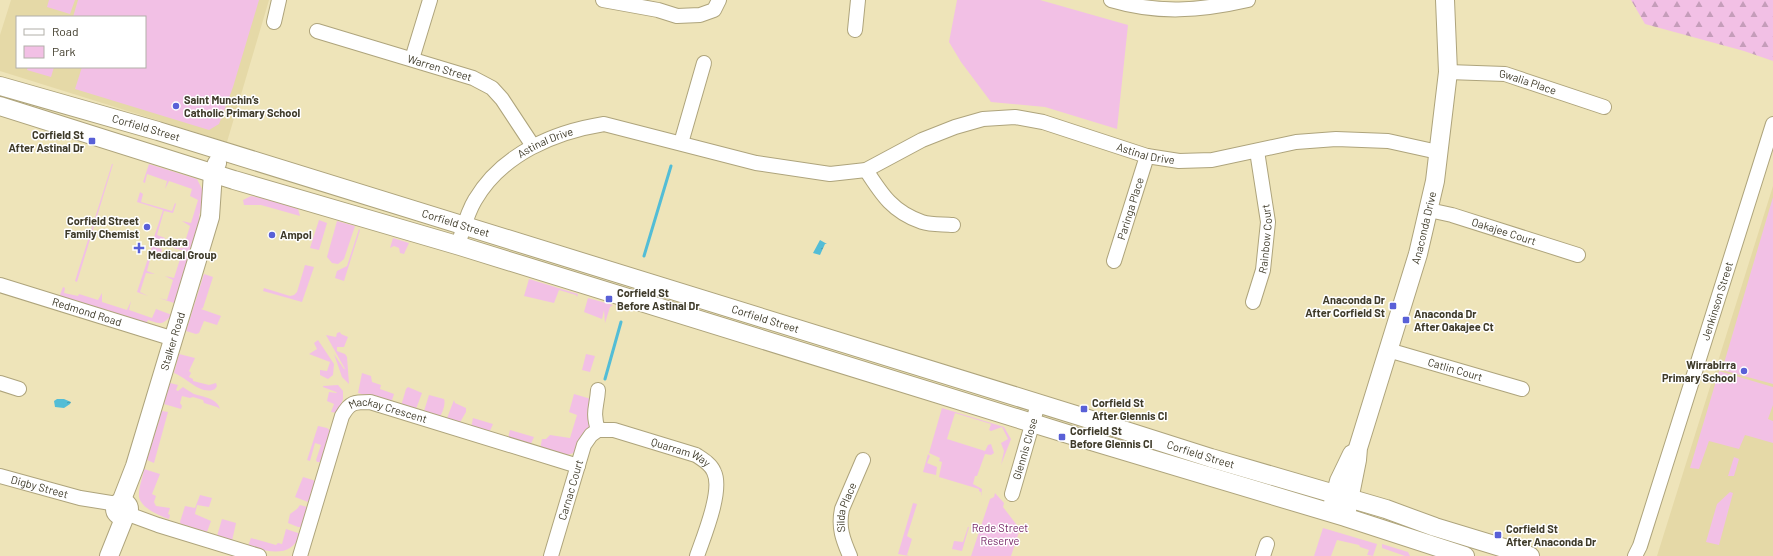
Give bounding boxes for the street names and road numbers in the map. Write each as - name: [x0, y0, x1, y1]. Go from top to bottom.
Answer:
- street label: Warren Street: [406, 52, 474, 83]
- street label: Gwalia Place: [1499, 67, 1558, 97]
- street label: Corfield Street: [111, 111, 182, 143]
- street label: Astinal Drive: [515, 124, 575, 160]
- street label: Astinal Drive: [1115, 140, 1176, 166]
- street label: Paringa Place: [1114, 175, 1146, 241]
- street label: Anaconda Drive: [1408, 190, 1438, 266]
- street label: Rainbow Court: [1255, 203, 1274, 275]
- street label: Corfield Street: [421, 206, 491, 239]
- street label: Oakajee Court: [1470, 215, 1538, 247]
- street label: Jenkinson Street: [1698, 260, 1735, 342]
- street label: Redmond Road: [51, 295, 123, 328]
- street label: Corfield Street: [730, 302, 801, 335]
- street label: Stalker Road: [157, 310, 187, 372]
- street label: Catlin Court: [1426, 355, 1484, 383]
- street label: Mackay Crescent: [346, 395, 429, 425]
- street label: Glennis Close: [1009, 416, 1040, 481]
- street label: Quarram Way: [650, 435, 714, 469]
- street label: Corfield Street: [1165, 437, 1236, 471]
- street label: Carnac Court: [555, 458, 585, 522]
- street label: Digby Street: [10, 472, 70, 500]
- street label: Silda Place: [834, 480, 859, 533]

